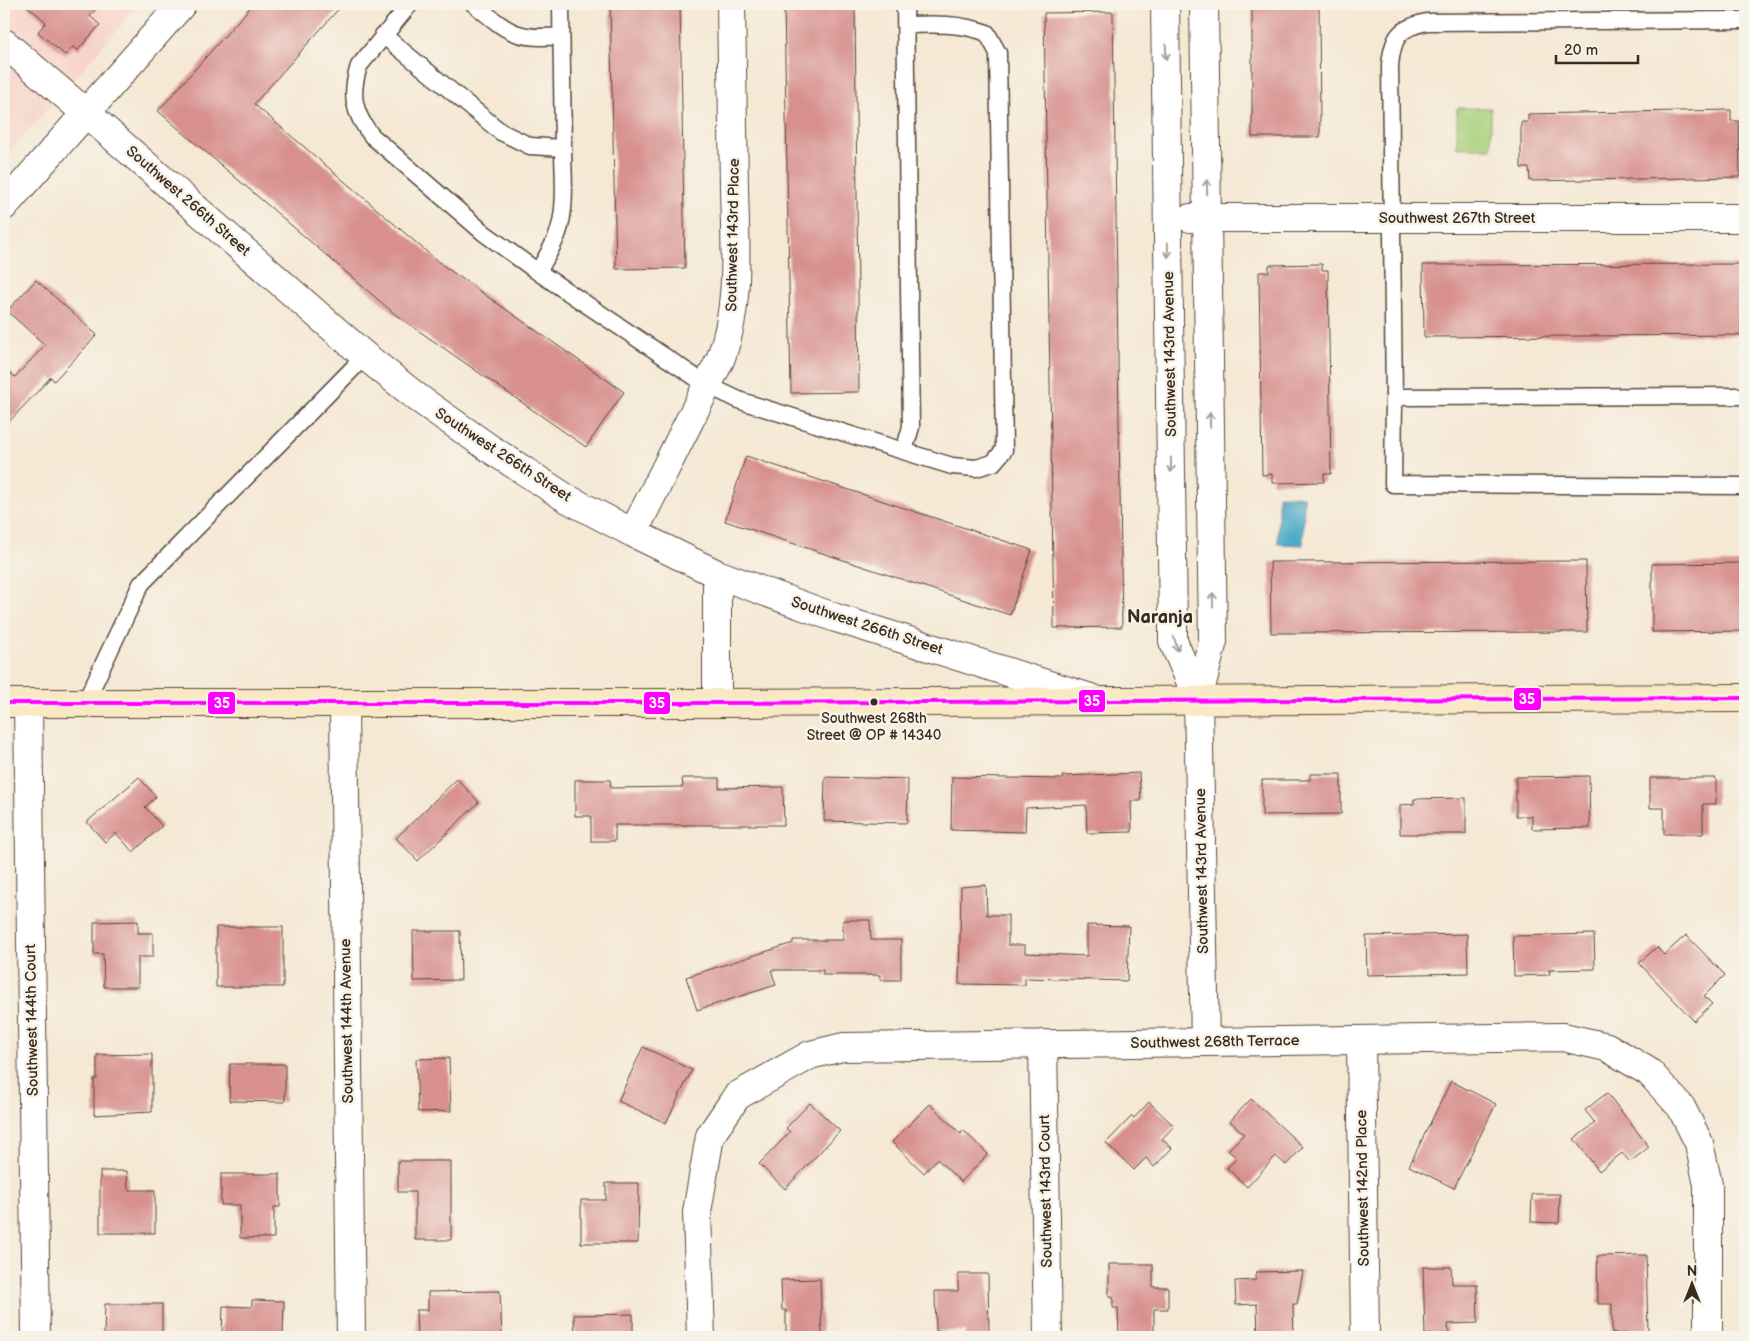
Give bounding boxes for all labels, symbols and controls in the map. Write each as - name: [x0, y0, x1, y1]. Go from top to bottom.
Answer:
- scale bar: [1556, 32, 1639, 64]
- text: 20 m: [1564, 41, 1598, 60]
- one-way arrow: [1161, 44, 1170, 60]
- street label: Southwest 266th Street: [122, 142, 254, 260]
- street label: Southwest 143rd Place: [722, 158, 744, 312]
- one-way arrow: [1202, 180, 1211, 196]
- street label: Southwest 267th Street: [1379, 209, 1536, 228]
- one-way arrow: [1163, 242, 1173, 258]
- street label: Southwest 143rd Avenue: [1159, 271, 1181, 437]
- street label: Southwest 266th Street: [431, 404, 575, 506]
- one-way arrow: [1205, 412, 1215, 428]
- one-way arrow: [1166, 456, 1176, 473]
- street label: Southwest 266th Street: [789, 592, 946, 660]
- one-way arrow: [1208, 592, 1218, 608]
- district label: Naranja: [1127, 607, 1193, 628]
- one-way arrow: [1171, 636, 1181, 652]
- line badge: 35: [1513, 687, 1542, 711]
- line badge: 35: [1078, 689, 1106, 713]
- line badge: 35: [207, 691, 236, 715]
- line badge: 35: [643, 691, 671, 715]
- text: 35: [1519, 691, 1535, 708]
- text: 35: [1084, 693, 1100, 710]
- text: 35: [214, 695, 230, 712]
- text: 35: [649, 695, 665, 712]
- marker: Southwest 268th Street @ OP # 14340: [869, 697, 879, 707]
- place label: Southwest 268th Street @ OP # 14340: [807, 710, 941, 744]
- street label: Southwest 143rd Avenue: [1191, 788, 1213, 954]
- street label: Southwest 144th Avenue: [336, 938, 358, 1104]
- street label: Southwest 144th Court: [21, 943, 43, 1096]
- street label: Southwest 268th Terrace: [1130, 1031, 1300, 1053]
- street label: Southwest 142nd Place: [1352, 1110, 1374, 1266]
- street label: Southwest 143rd Court: [1035, 1114, 1057, 1268]
- north arrow: [1666, 1258, 1716, 1308]
- text: N: [1687, 1263, 1697, 1280]

